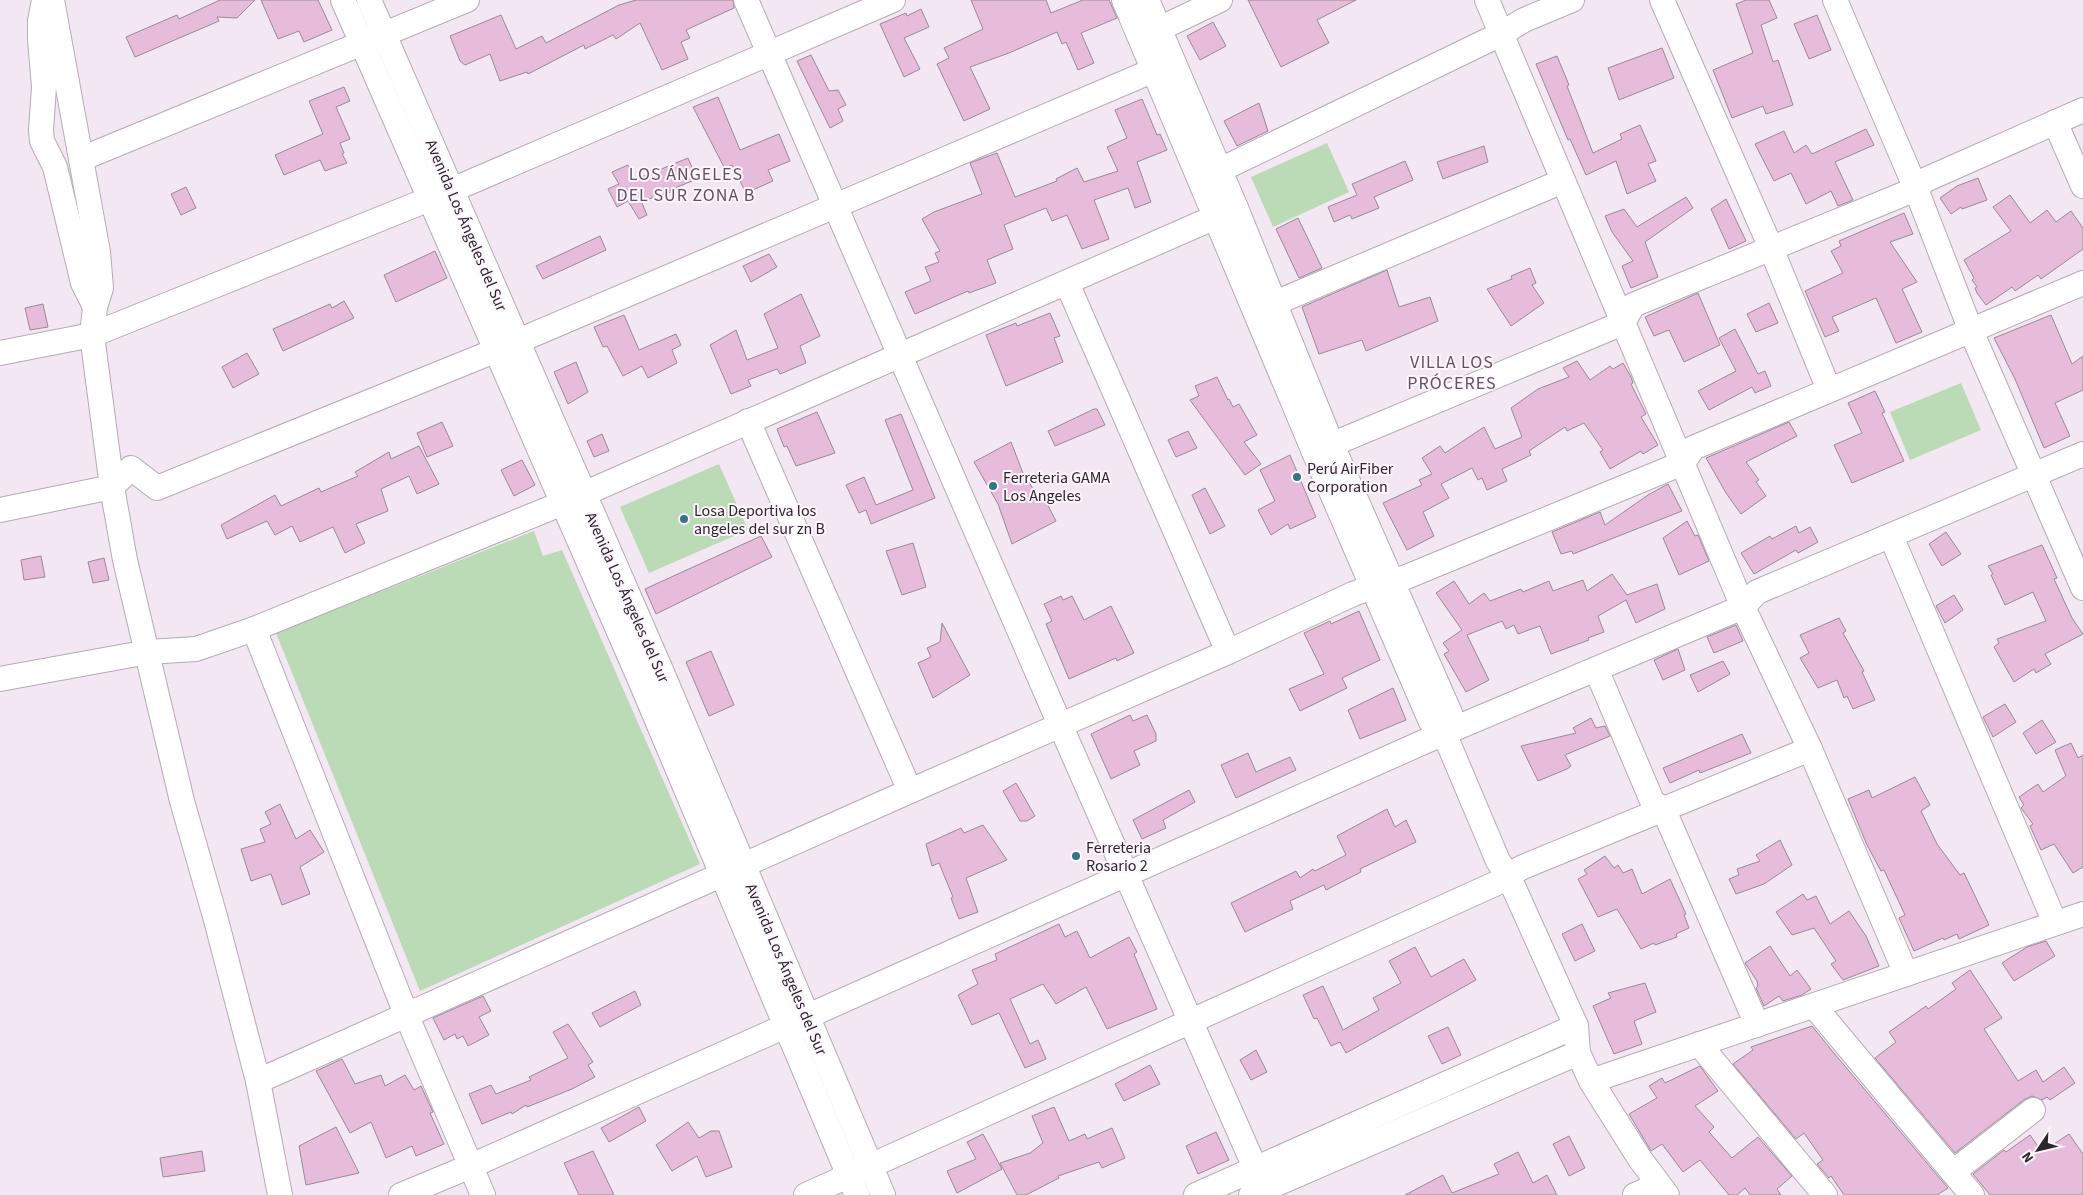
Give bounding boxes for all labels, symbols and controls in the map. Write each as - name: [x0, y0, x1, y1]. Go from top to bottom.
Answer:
- street label: Avenida Los Ángeles del Sur: [420, 136, 513, 315]
- district label: LOS ÁNGELES DEL SUR ZONA B: [617, 162, 755, 208]
- district label: VILLA LOS PRÓCERES: [1407, 350, 1497, 396]
- place label: Perú AirFiber Corporation: [1307, 458, 1394, 498]
- place label: Ferreteria GAMA Los Angeles: [1003, 467, 1110, 507]
- marker: Perú AirFiber Corporation: [1291, 471, 1303, 483]
- marker: Ferreteria GAMA Los Angeles: [987, 480, 999, 492]
- place label: Losa Deportiva los angeles del sur zn B: [694, 500, 825, 540]
- street label: Avenida Los Ángeles del Sur: [579, 508, 675, 687]
- marker: Losa Deportiva los angeles del sur zn B: [678, 513, 690, 525]
- place label: Ferreteria Rosario 2: [1086, 837, 1151, 877]
- marker: Ferreteria Rosario 2: [1070, 850, 1082, 862]
- street label: Avenida Los Ángeles del Sur: [740, 880, 833, 1059]
- north arrow: [2013, 1125, 2063, 1175]
- text: N: [2017, 1147, 2039, 1166]

